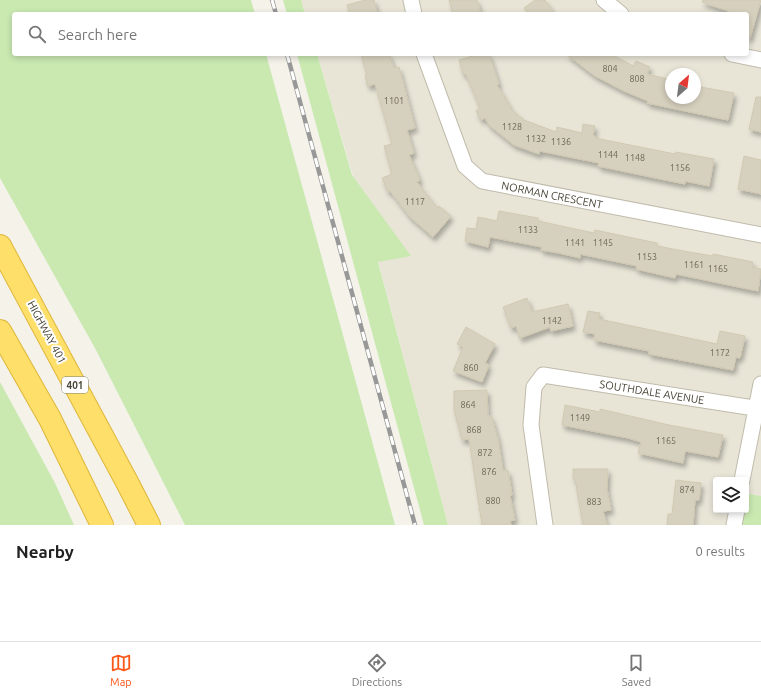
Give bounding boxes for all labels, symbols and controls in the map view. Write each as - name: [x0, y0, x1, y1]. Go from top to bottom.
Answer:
- search box: [12, 12, 749, 56]
- icon: search: [26, 23, 48, 45]
- text: Search here: [58, 26, 137, 43]
- house number: 804: [602, 64, 618, 74]
- north arrow: [665, 68, 701, 104]
- house number: 808: [629, 74, 645, 84]
- house number: 1101: [384, 96, 404, 106]
- house number: 1128: [502, 122, 522, 132]
- house number: 1132: [526, 134, 546, 144]
- house number: 1136: [551, 137, 571, 147]
- house number: 1144: [598, 150, 618, 160]
- house number: 1148: [625, 153, 645, 163]
- house number: 1156: [670, 163, 690, 173]
- street label: NORMAN CRESCENT: [500, 179, 604, 211]
- house number: 1117: [405, 197, 425, 207]
- house number: 1133: [518, 225, 538, 235]
- house number: 1141: [565, 238, 585, 248]
- house number: 1145: [593, 238, 613, 248]
- house number: 1153: [637, 252, 657, 262]
- house number: 1161: [684, 260, 704, 270]
- house number: 1165: [708, 264, 728, 274]
- street label: HIGHWAY 401: [25, 299, 69, 365]
- house number: 1142: [542, 316, 562, 326]
- house number: 1172: [710, 348, 730, 358]
- house number: 860: [463, 363, 479, 373]
- road number: 401: [62, 377, 88, 393]
- street label: SOUTHDALE AVENUE: [599, 378, 705, 406]
- house number: 864: [460, 400, 476, 410]
- house number: 1149: [570, 413, 590, 423]
- house number: 868: [466, 425, 482, 435]
- house number: 1165: [656, 436, 676, 446]
- house number: 872: [477, 448, 493, 458]
- house number: 876: [481, 467, 497, 477]
- map controls: [713, 477, 749, 513]
- button: layers: [713, 477, 749, 513]
- house number: 874: [679, 485, 695, 495]
- house number: 880: [485, 496, 501, 506]
- house number: 883: [586, 497, 602, 507]
- text: Nearby: [16, 542, 74, 561]
- text: 0 results: [695, 544, 745, 558]
- tab: Map: [110, 652, 132, 688]
- tab: Directions: [352, 652, 402, 688]
- tab: Saved: [622, 652, 651, 688]

